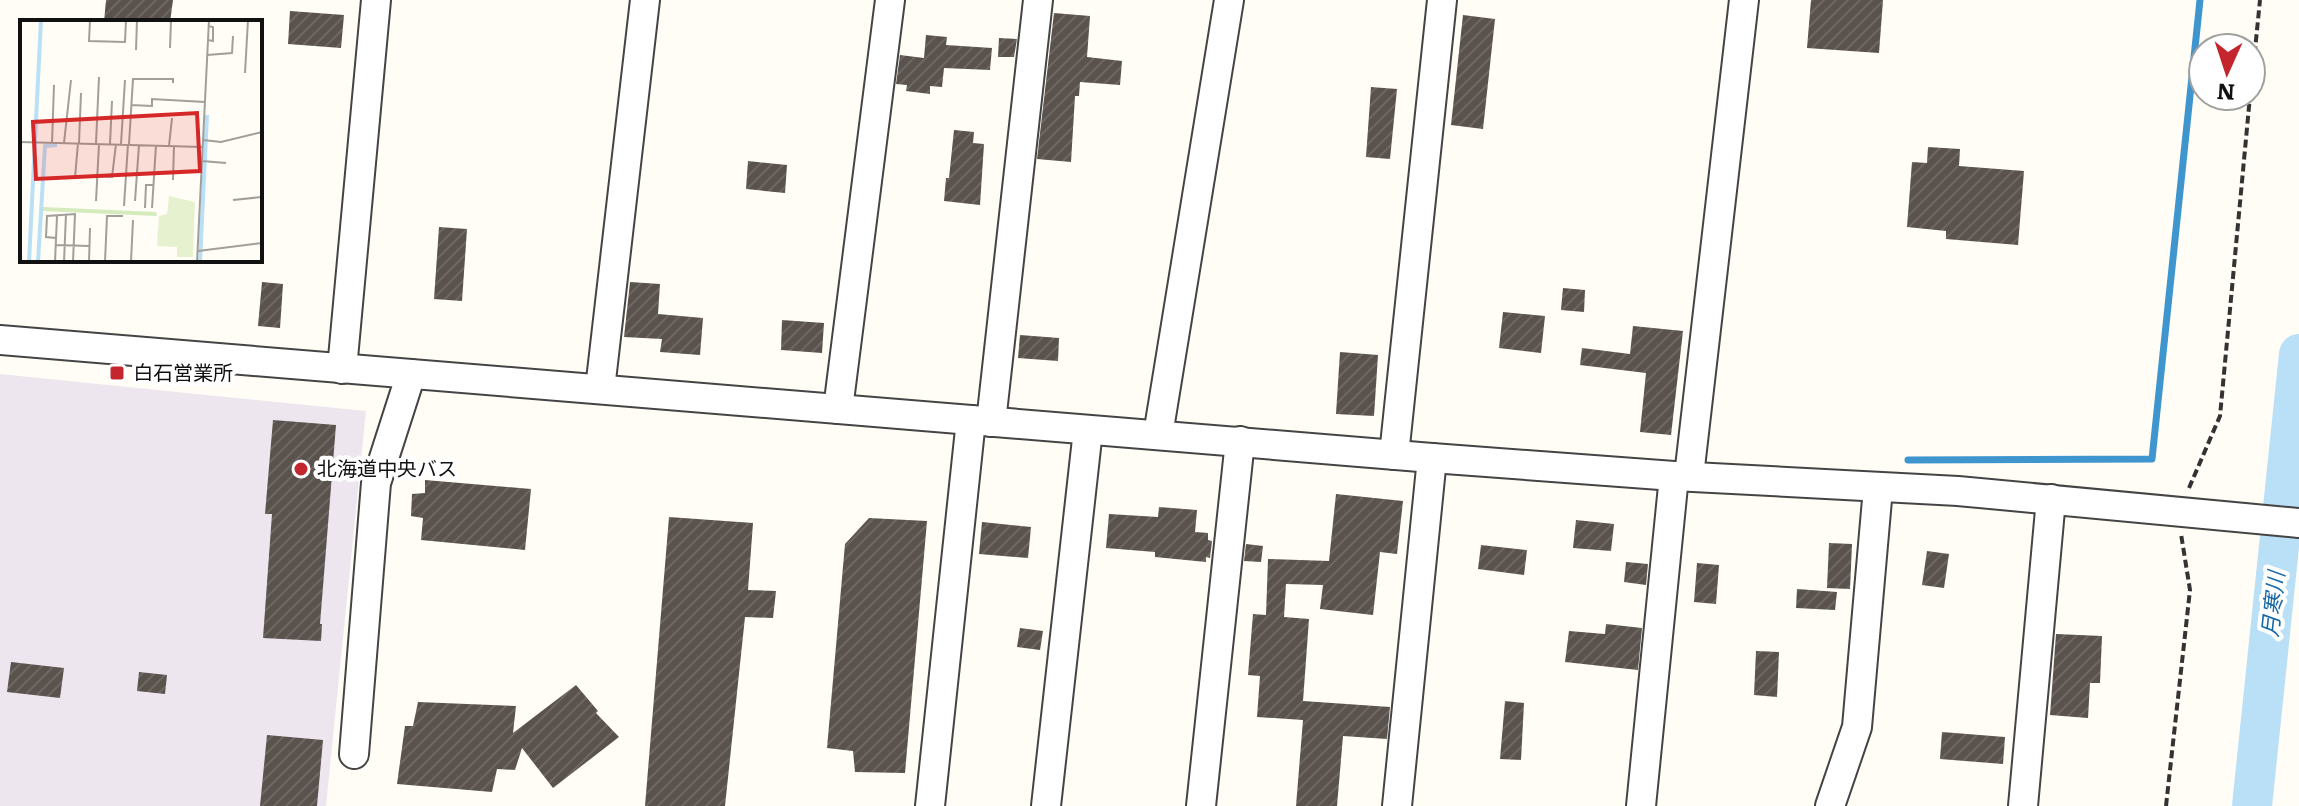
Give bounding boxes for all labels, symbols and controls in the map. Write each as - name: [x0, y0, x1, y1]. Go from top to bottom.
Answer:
- inset map: [20, 20, 262, 262]
- north arrow: [2187, 32, 2267, 112]
- text: N: [2216, 77, 2236, 110]
- place label: 白石営業所: [133, 356, 233, 386]
- marker: 白石営業所: [108, 364, 126, 382]
- place label: 北海道中央バス: [317, 452, 457, 482]
- marker: 北海道中央バス: [292, 460, 310, 478]
- water label: 月寒川: [2252, 567, 2292, 638]

